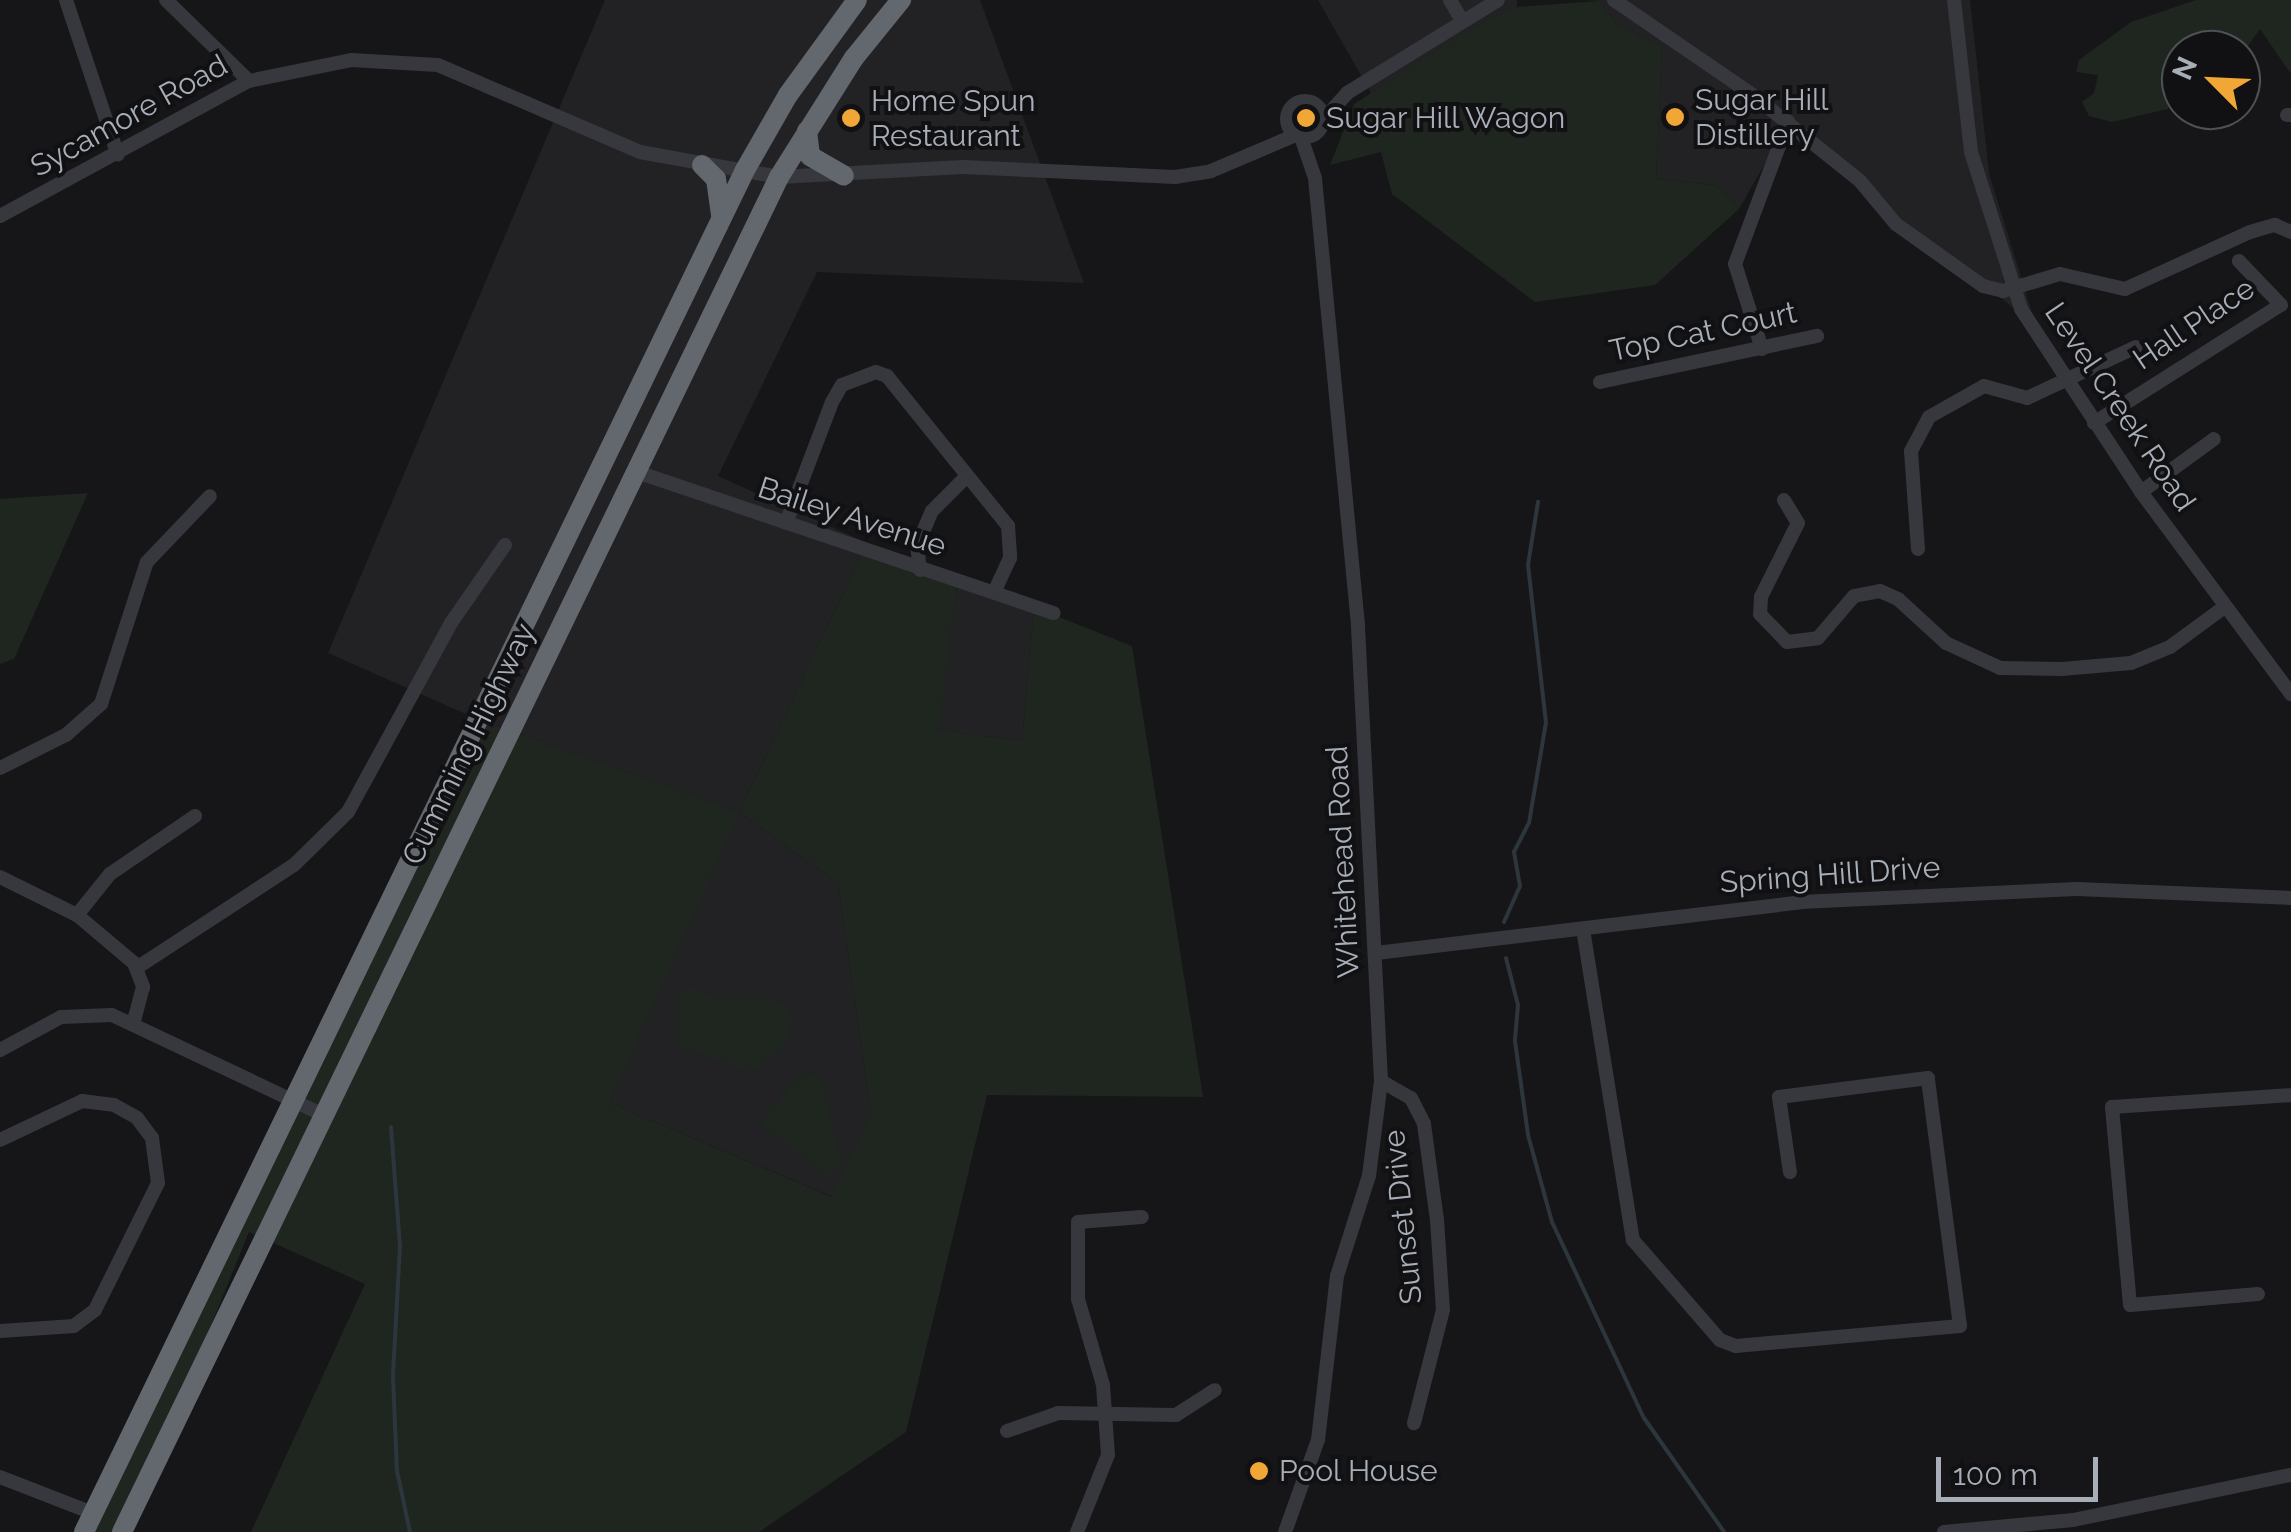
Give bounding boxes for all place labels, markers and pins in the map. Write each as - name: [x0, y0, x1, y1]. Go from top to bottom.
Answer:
- place label: Sugar Hill Distillery: [1695, 82, 1829, 152]
- place label: Home Spun Restaurant: [871, 83, 1036, 154]
- place label: Sugar Hill Wagon: [1326, 100, 1568, 136]
- marker: Sugar Hill Distillery: [1664, 106, 1686, 128]
- marker: Home Spun Restaurant: [840, 107, 862, 129]
- marker: Sugar Hill Wagon: [1295, 107, 1317, 129]
- place label: Pool House: [1279, 1453, 1439, 1489]
- marker: Pool House: [1248, 1460, 1270, 1482]

